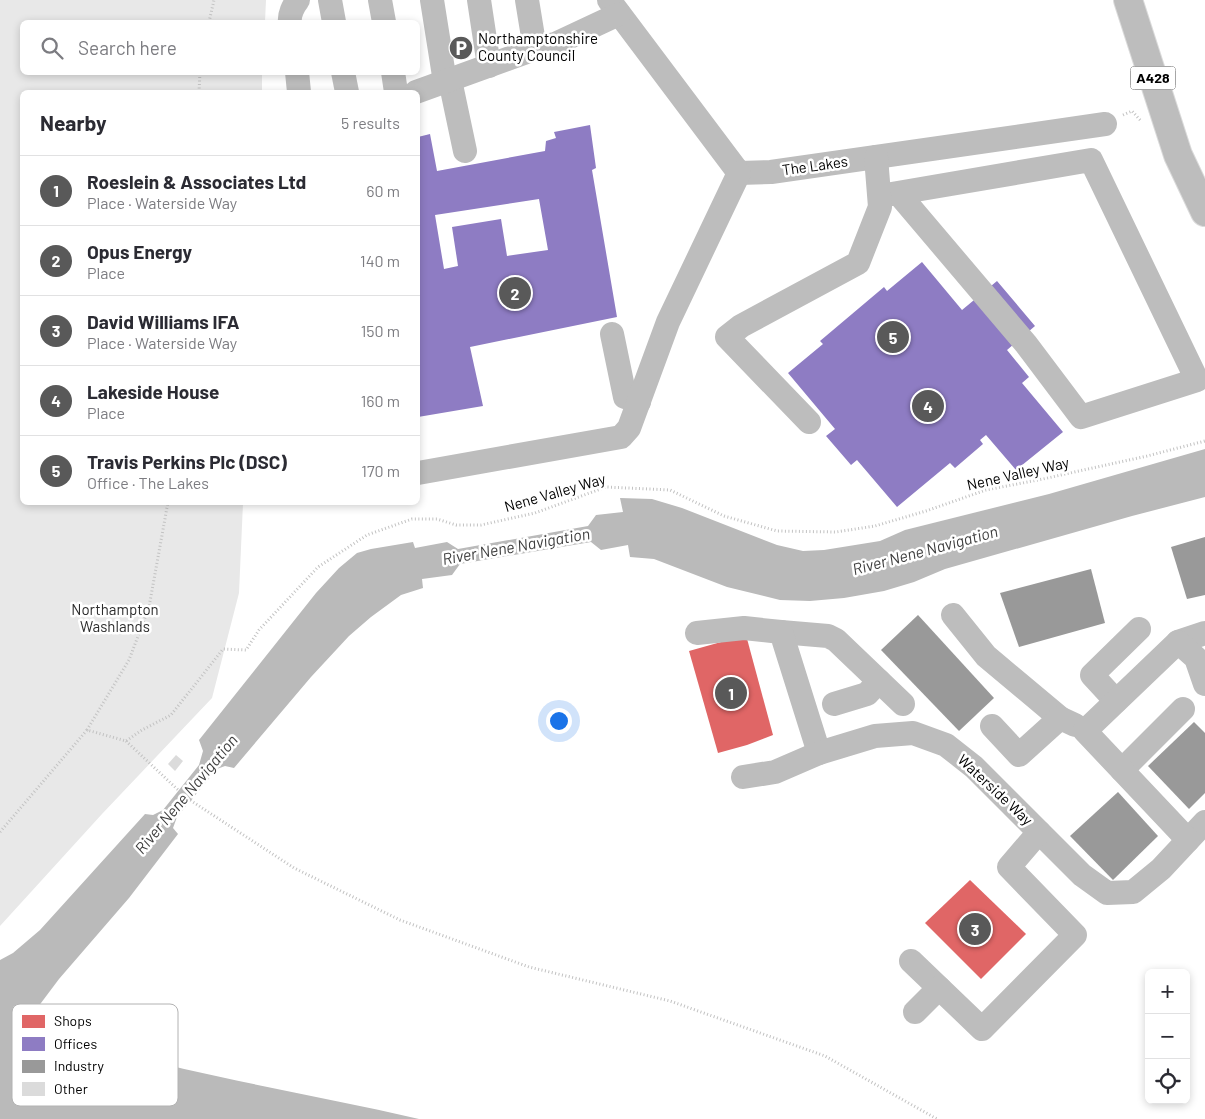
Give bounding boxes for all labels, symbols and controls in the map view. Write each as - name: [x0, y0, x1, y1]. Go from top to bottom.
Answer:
- search box: [20, 20, 420, 75]
- place label: Northamptonshire County Council: [478, 29, 598, 64]
- icon: search: [38, 34, 66, 62]
- parking icon: Northamptonshire County Council: [448, 35, 474, 61]
- text: Search here: [78, 36, 177, 59]
- road number: A428: [1130, 66, 1176, 90]
- text: Nearby: [40, 110, 106, 135]
- text: 5 results: [341, 113, 400, 132]
- street label: The Lakes: [781, 152, 849, 179]
- text: Roeslein & Associates Ltd: [87, 170, 306, 193]
- text: 1: [53, 181, 59, 200]
- text: 60 m: [366, 181, 400, 200]
- text: Place · Waterside Way: [87, 193, 237, 212]
- text: Opus Energy: [87, 240, 192, 263]
- text: 2: [52, 251, 60, 270]
- text: 140 m: [360, 251, 400, 270]
- text: Place: [87, 263, 125, 282]
- pin: 2: [499, 274, 531, 312]
- text: David Williams IFA: [87, 310, 240, 333]
- pin: 5: [877, 318, 909, 356]
- text: 3: [52, 321, 60, 340]
- text: 150 m: [361, 321, 400, 340]
- text: Place · Waterside Way: [87, 333, 237, 352]
- text: Lakeside House: [87, 380, 220, 403]
- pin: 4: [912, 387, 944, 425]
- text: 4: [51, 391, 61, 410]
- text: 160 m: [361, 391, 400, 410]
- text: Place: [87, 403, 125, 422]
- text: Travis Perkins Plc (DSC): [87, 450, 287, 473]
- street label: Nene Valley Way: [965, 452, 1071, 494]
- text: 5: [52, 461, 60, 480]
- text: 170 m: [361, 461, 400, 480]
- street label: Nene Valley Way: [502, 469, 607, 515]
- text: Office · The Lakes: [87, 473, 209, 492]
- water label: River Nene Navigation: [850, 521, 1000, 578]
- water label: River Nene Navigation: [441, 523, 591, 568]
- park label: Northampton Washlands: [71, 600, 159, 635]
- pin: 1: [715, 674, 747, 712]
- your location: [546, 708, 572, 734]
- water label: River Nene Navigation: [130, 730, 241, 857]
- street label: Waterside Way: [954, 750, 1037, 829]
- pin: 3: [959, 910, 991, 948]
- map controls: [1145, 969, 1190, 1104]
- button: +: [1145, 969, 1190, 1014]
- legend: [12, 1004, 178, 1106]
- text: Shops: [54, 1012, 92, 1029]
- button: −: [1145, 1014, 1190, 1059]
- text: Offices: [54, 1035, 97, 1052]
- text: Industry: [54, 1057, 105, 1074]
- button: locate: [1145, 1059, 1190, 1104]
- text: Other: [54, 1080, 88, 1097]

